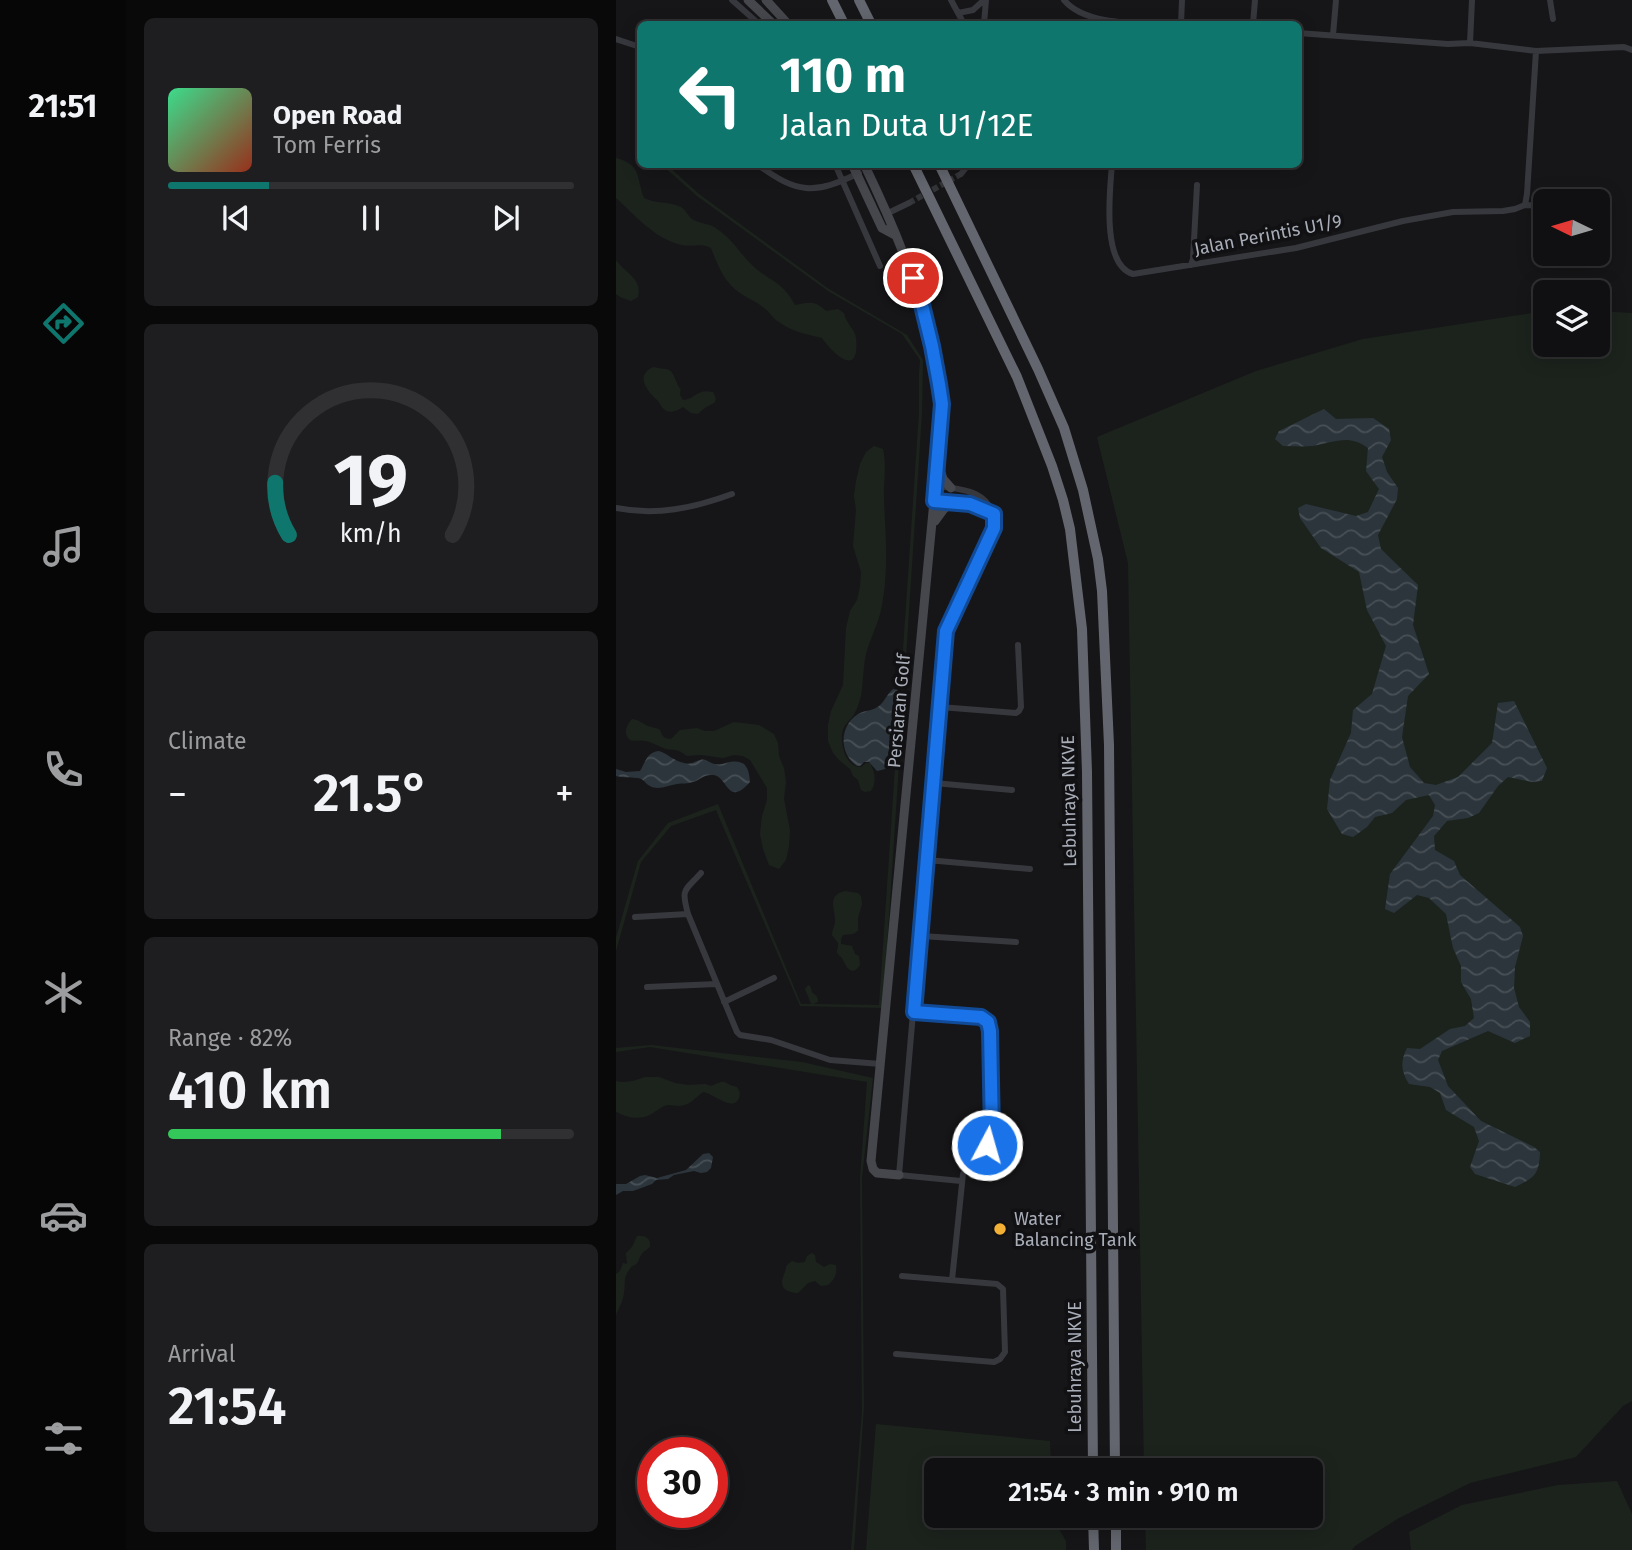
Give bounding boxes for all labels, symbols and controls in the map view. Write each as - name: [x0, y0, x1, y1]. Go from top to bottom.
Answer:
- text: 110 m: [780, 46, 906, 105]
- icon: left: [665, 49, 756, 140]
- text: 21:51: [29, 87, 97, 125]
- text: Open Road: [273, 100, 402, 131]
- text: Jalan Duta U1/12E: [780, 106, 1034, 144]
- text: Tom Ferris: [273, 131, 381, 159]
- north arrow: [1533, 189, 1610, 266]
- map controls: [1533, 189, 1610, 357]
- icon: previous: [217, 199, 255, 237]
- icon: pause: [352, 199, 390, 237]
- icon: next: [487, 199, 525, 237]
- street label: Jalan Perintis U1/9: [1192, 210, 1344, 260]
- pin: [883, 248, 943, 308]
- icon: arrive: [894, 259, 932, 297]
- button: layers: [1533, 280, 1610, 357]
- icon: directions: [39, 299, 88, 348]
- text: 19: [334, 437, 408, 524]
- text: km/h: [340, 518, 402, 548]
- icon: music: [39, 522, 88, 571]
- street label: Persiaran Golf: [883, 651, 915, 769]
- text: Climate: [168, 727, 247, 755]
- street label: Lebuhraya NKVE: [1057, 735, 1081, 867]
- icon: phone: [39, 745, 88, 794]
- text: 21.5°: [313, 762, 429, 825]
- text: −: [168, 771, 187, 817]
- text: +: [555, 771, 574, 817]
- icon: climate: [39, 968, 88, 1017]
- text: Range · 82%: [168, 1024, 292, 1052]
- text: 410 km: [168, 1059, 332, 1122]
- position arrow: [950, 1108, 1024, 1182]
- icon: car: [39, 1191, 88, 1240]
- place label: Water Balancing Tank: [1014, 1208, 1137, 1251]
- marker: Water Balancing Tank: [992, 1221, 1008, 1237]
- street label: Lebuhraya NKVE: [1064, 1301, 1086, 1433]
- text: Arrival: [168, 1340, 235, 1368]
- text: 21:54: [168, 1375, 286, 1438]
- icon: filters: [39, 1414, 88, 1463]
- speed limit sign: 30: [637, 1437, 728, 1528]
- text: 21:54 · 3 min · 910 m: [1008, 1477, 1239, 1508]

